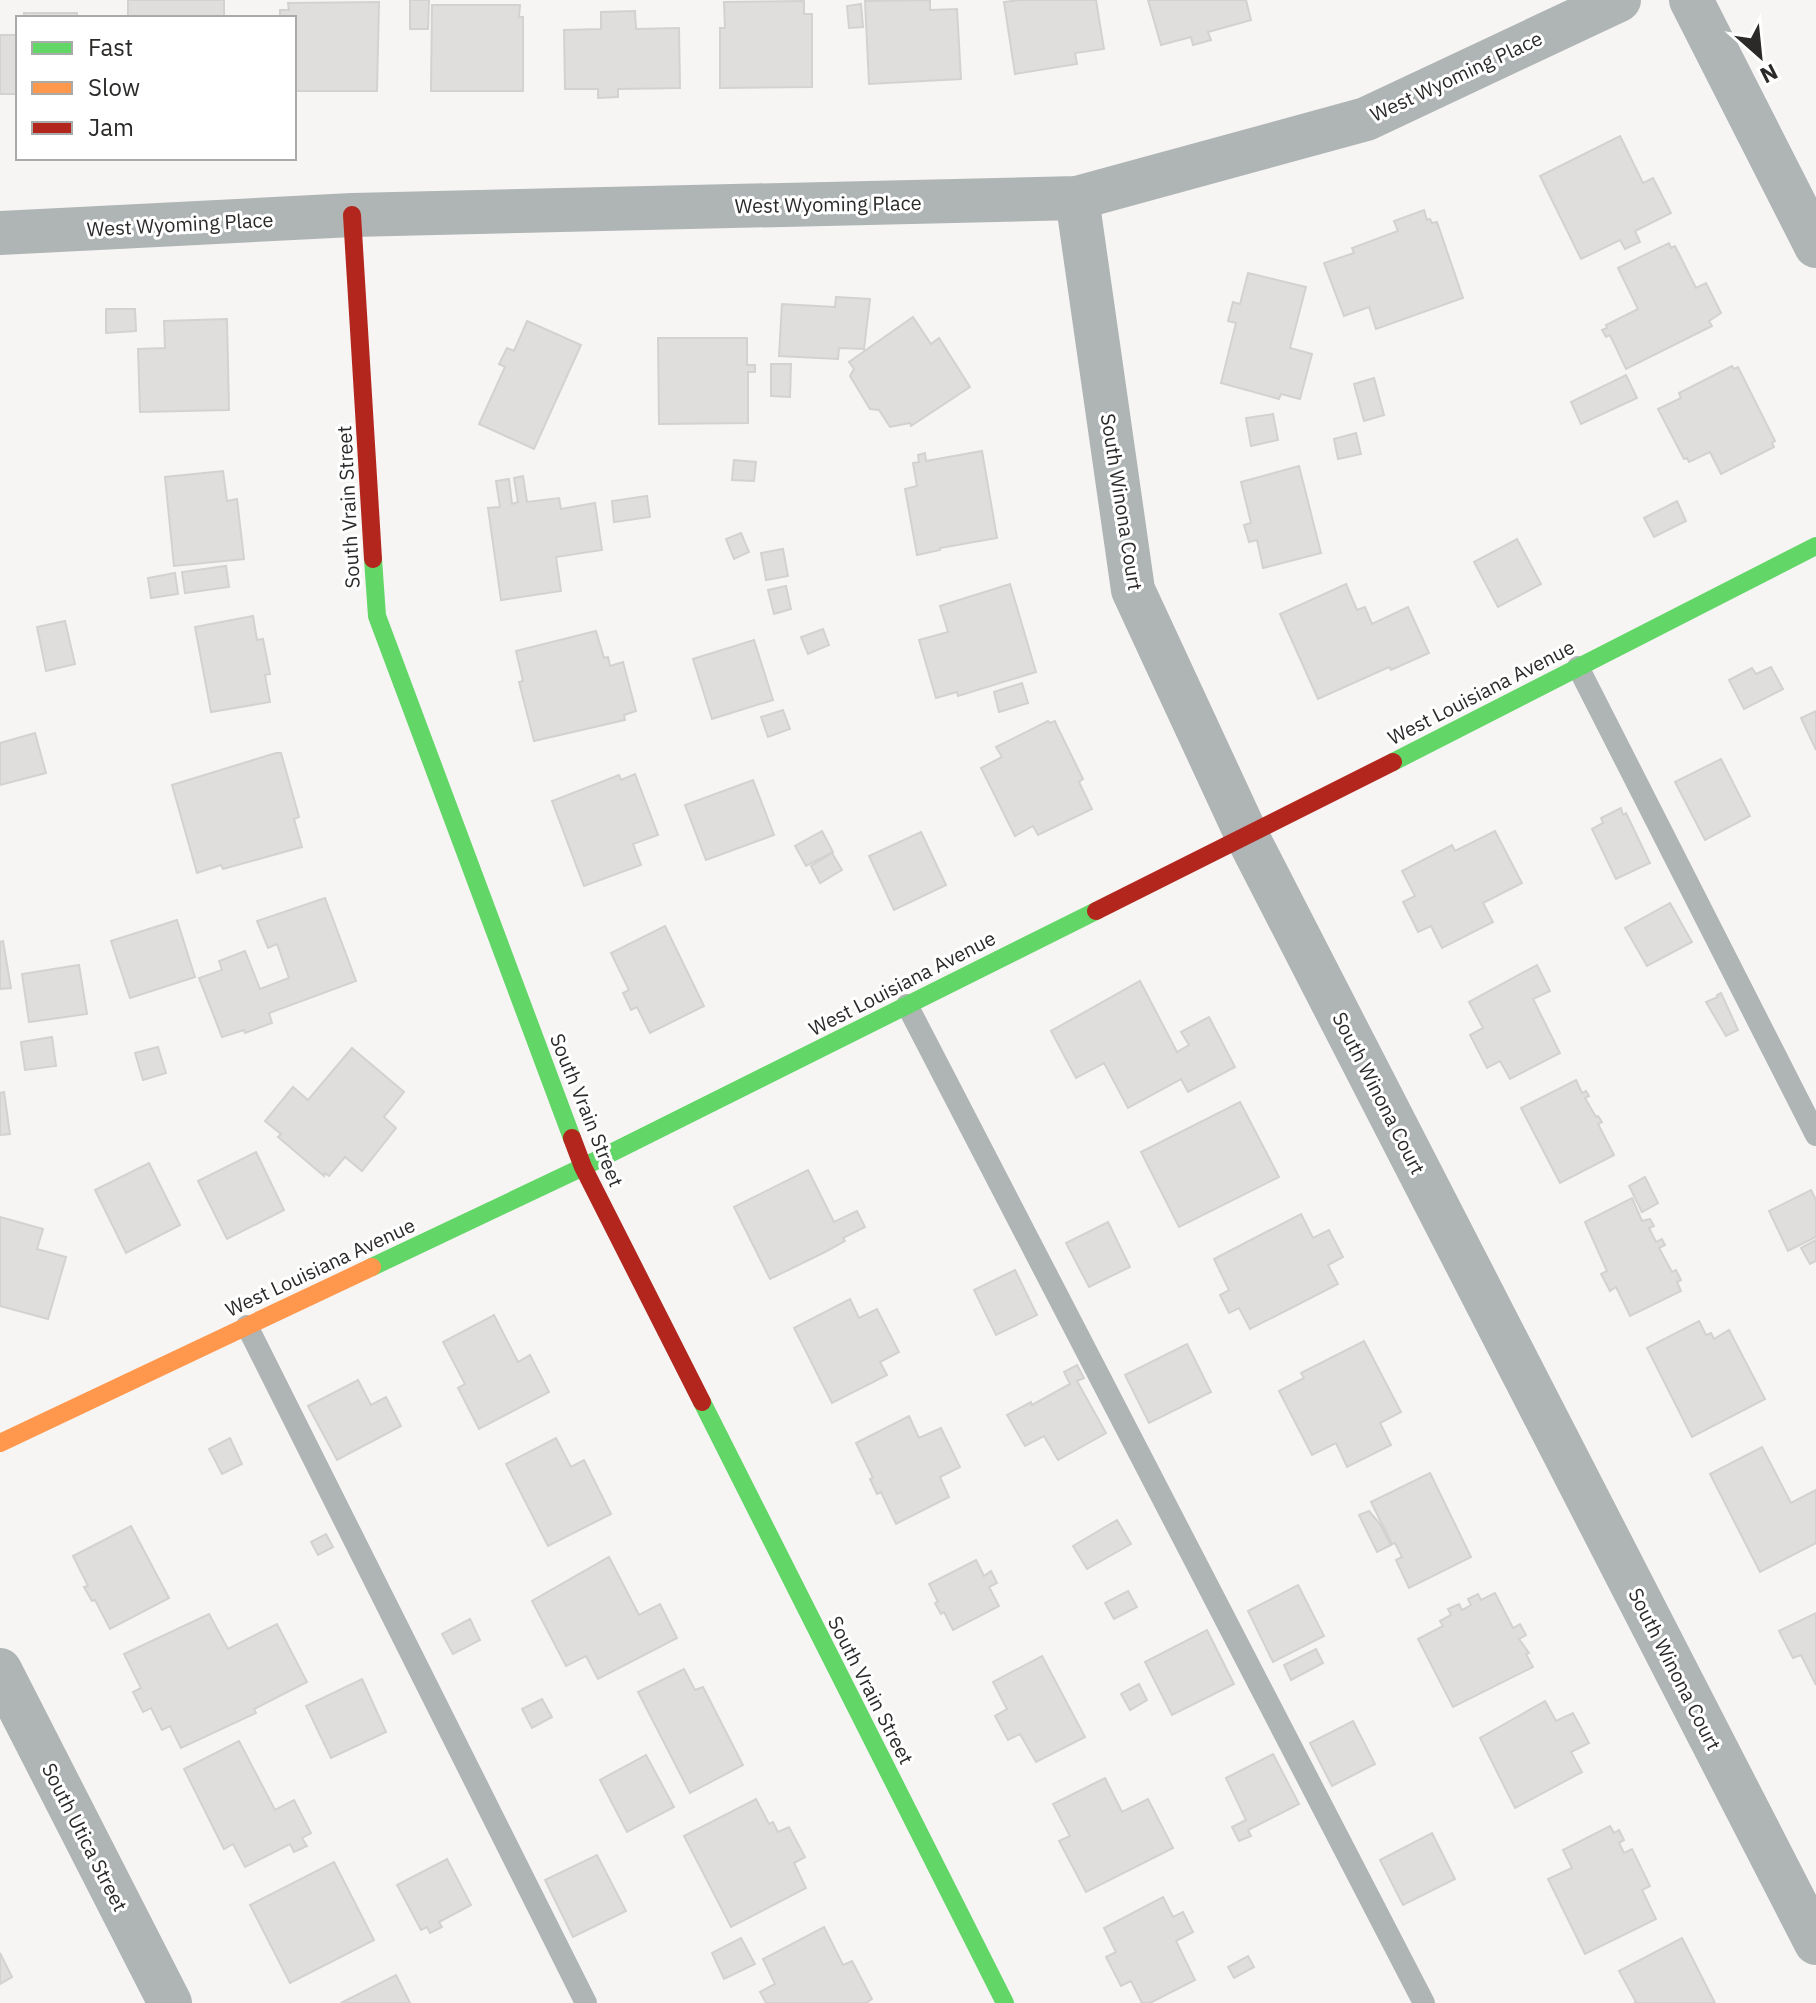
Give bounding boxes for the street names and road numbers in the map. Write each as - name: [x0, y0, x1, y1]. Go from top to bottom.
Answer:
- street label: West Wyoming Place: [1366, 24, 1546, 128]
- street label: West Wyoming Place: [734, 189, 922, 219]
- street label: West Wyoming Place: [86, 206, 274, 242]
- street label: South Winona Court: [1095, 412, 1149, 592]
- street label: South Vrain Street: [330, 425, 366, 589]
- street label: West Louisiana Avenue: [1383, 633, 1579, 751]
- street label: West Louisiana Avenue: [804, 924, 1000, 1042]
- street label: South Winona Court: [1326, 1007, 1432, 1179]
- street label: South Vrain Street: [544, 1029, 630, 1191]
- street label: West Louisiana Avenue: [221, 1211, 419, 1323]
- street label: South Winona Court: [1622, 1583, 1728, 1755]
- street label: South Vrain Street: [822, 1611, 920, 1769]
- street label: South Utica Street: [36, 1758, 134, 1916]

